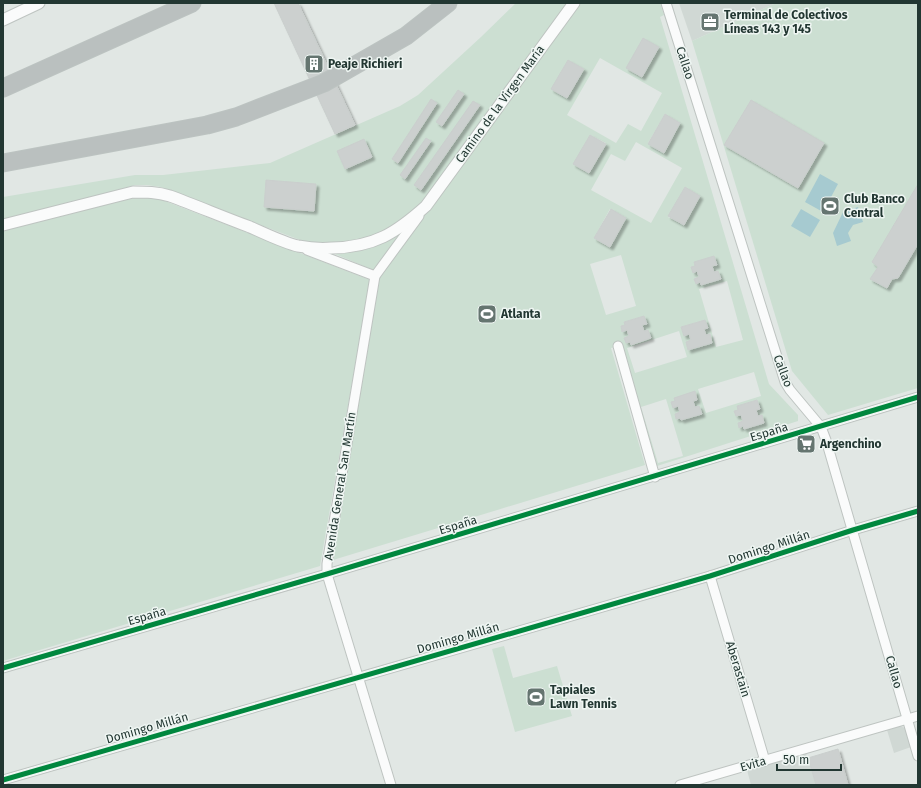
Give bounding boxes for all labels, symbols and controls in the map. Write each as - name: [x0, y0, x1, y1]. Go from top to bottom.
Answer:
- place label: Terminal de Colectivos Líneas 143 y 145: [724, 8, 848, 36]
- office icon: Terminal de Colectivos Líneas 143 y 145: [699, 11, 721, 33]
- street label: Camino de la Virgen María: [453, 43, 547, 165]
- street label: Callao: [673, 45, 697, 81]
- building icon: Peaje Richieri: [303, 53, 325, 75]
- place label: Peaje Richieri: [328, 57, 402, 71]
- place label: Club Banco Central: [844, 192, 905, 220]
- sports icon: Club Banco Central: [819, 195, 841, 217]
- sports icon: Atlanta: [476, 303, 498, 325]
- place label: Atlanta: [500, 307, 541, 321]
- street label: Callao: [770, 353, 796, 389]
- street label: Avenida General San Martín: [321, 411, 359, 561]
- street label: España: [748, 420, 790, 444]
- supermarket icon: Argenchino: [795, 433, 817, 455]
- place label: Argenchino: [819, 437, 882, 451]
- street label: España: [437, 513, 479, 537]
- street label: Domingo Millán: [726, 527, 812, 567]
- street label: España: [126, 604, 168, 628]
- street label: Domingo Millán: [415, 620, 501, 656]
- street label: Aberastain: [723, 639, 753, 699]
- street label: Callao: [883, 654, 905, 690]
- place label: Tapiales Lawn Tennis: [550, 683, 617, 711]
- sports icon: Tapiales Lawn Tennis: [525, 686, 547, 708]
- street label: Domingo Millán: [104, 710, 190, 746]
- scale bar: [777, 746, 841, 772]
- text: 50 m: [783, 753, 809, 767]
- street label: Evita: [738, 754, 768, 774]

